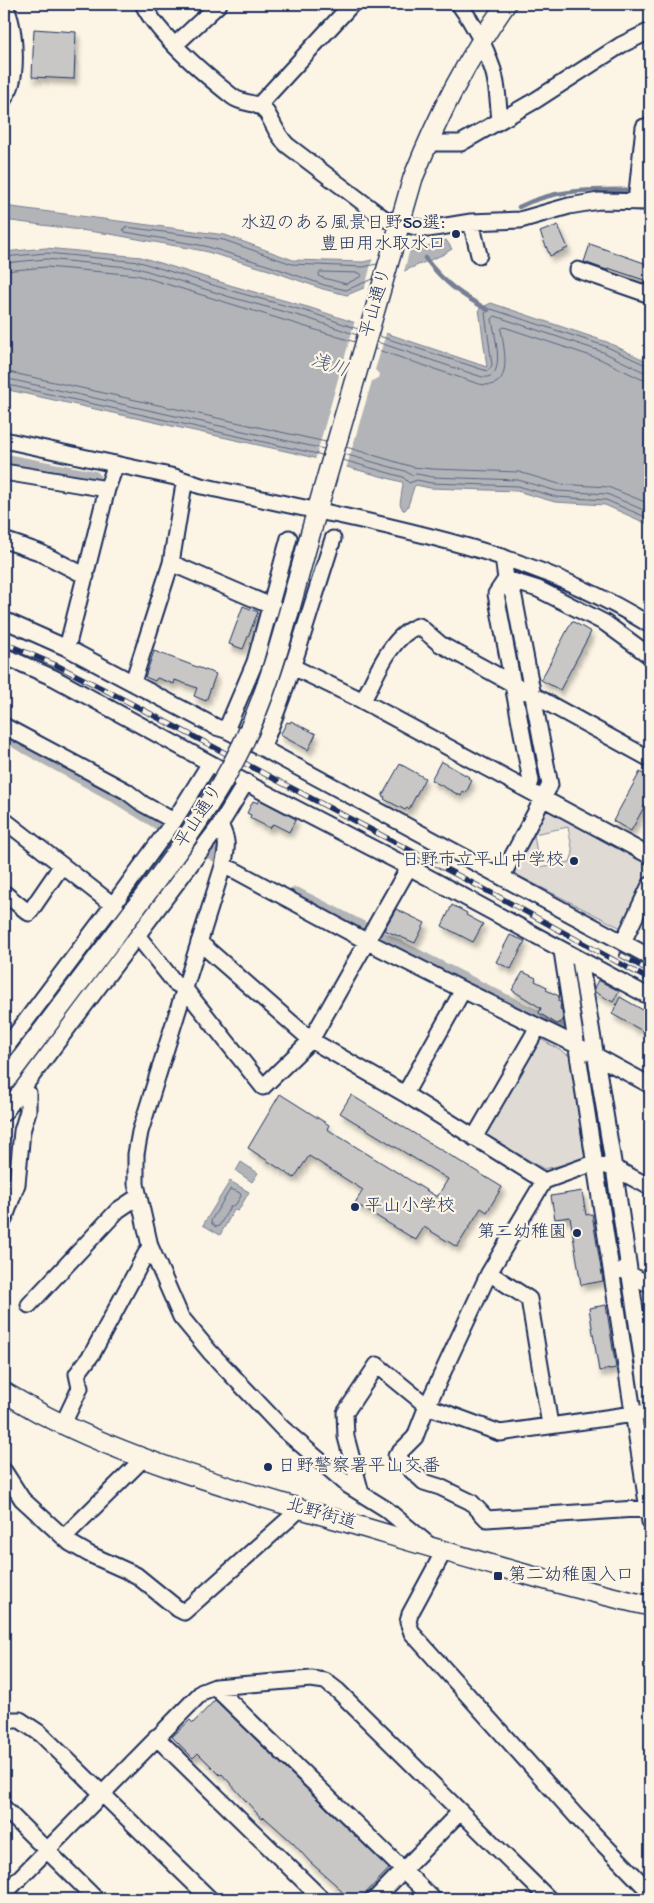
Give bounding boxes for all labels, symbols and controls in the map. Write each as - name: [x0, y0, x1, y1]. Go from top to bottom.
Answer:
- place label: 水辺のある風景日野50選: 豊田用水取水口: [241, 213, 446, 256]
- marker: 水辺のある風景日野50選: 豊田用水取水口: [450, 228, 462, 240]
- street label: 平山通り: [357, 266, 397, 340]
- water label: 浅川: [307, 349, 351, 384]
- street label: 平山通り: [172, 781, 228, 853]
- place label: 日野市立平山中学校: [402, 850, 564, 872]
- marker: 日野市立平山中学校: [568, 855, 580, 867]
- place label: 平山小学校: [365, 1196, 455, 1218]
- marker: 平山小学校: [349, 1201, 361, 1213]
- place label: 第二幼稚園: [477, 1222, 567, 1244]
- marker: 第二幼稚園: [571, 1227, 583, 1239]
- place label: 日野警察署平山交番: [278, 1456, 440, 1478]
- marker: 日野警察署平山交番: [262, 1461, 274, 1473]
- street label: 北野街道: [284, 1494, 359, 1535]
- place label: 第二幼稚園入口: [508, 1565, 634, 1587]
- marker: 第二幼稚園入口: [492, 1570, 504, 1582]

